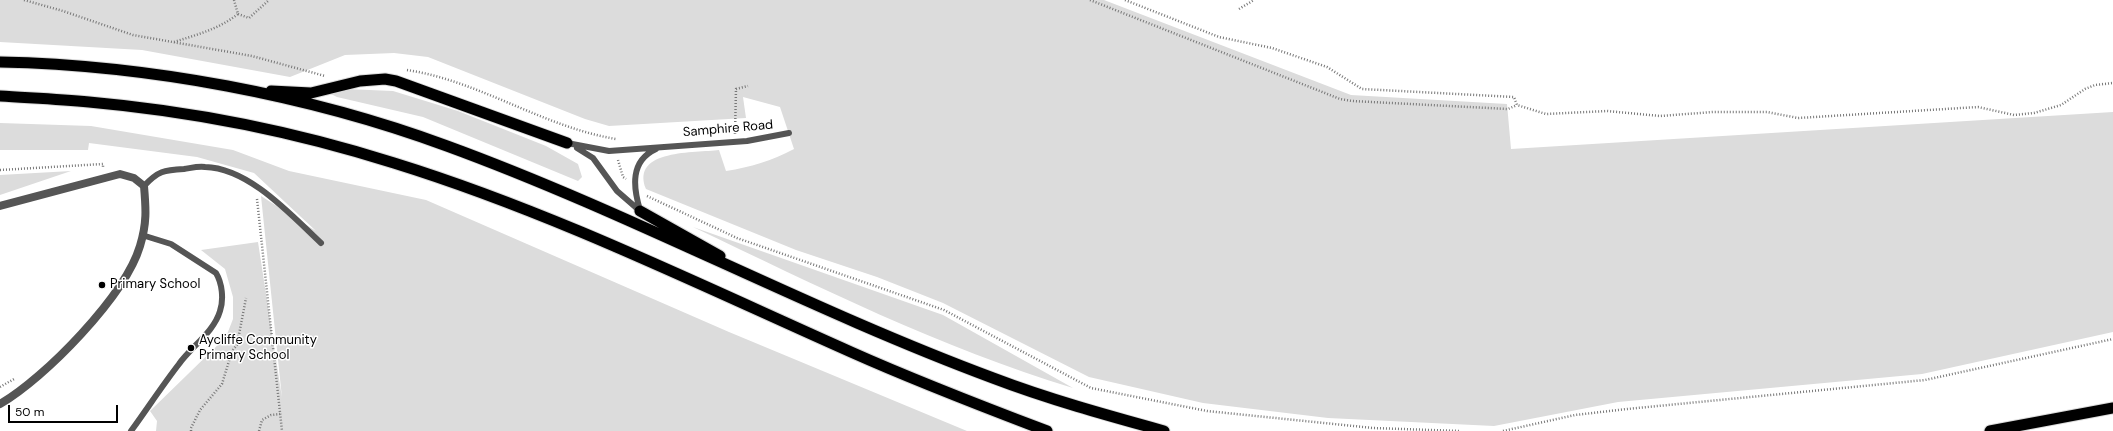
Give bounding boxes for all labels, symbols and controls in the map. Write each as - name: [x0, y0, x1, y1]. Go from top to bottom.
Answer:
- street label: Samphire Road: [682, 117, 774, 141]
- place label: Primary School: [110, 277, 200, 293]
- marker: Primary School: [97, 280, 107, 290]
- place label: Aycliffe Community Primary School: [199, 333, 317, 364]
- marker: Aycliffe Community Primary School: [186, 343, 196, 353]
- scale bar: [10, 397, 120, 423]
- text: 50 m: [15, 404, 44, 420]

